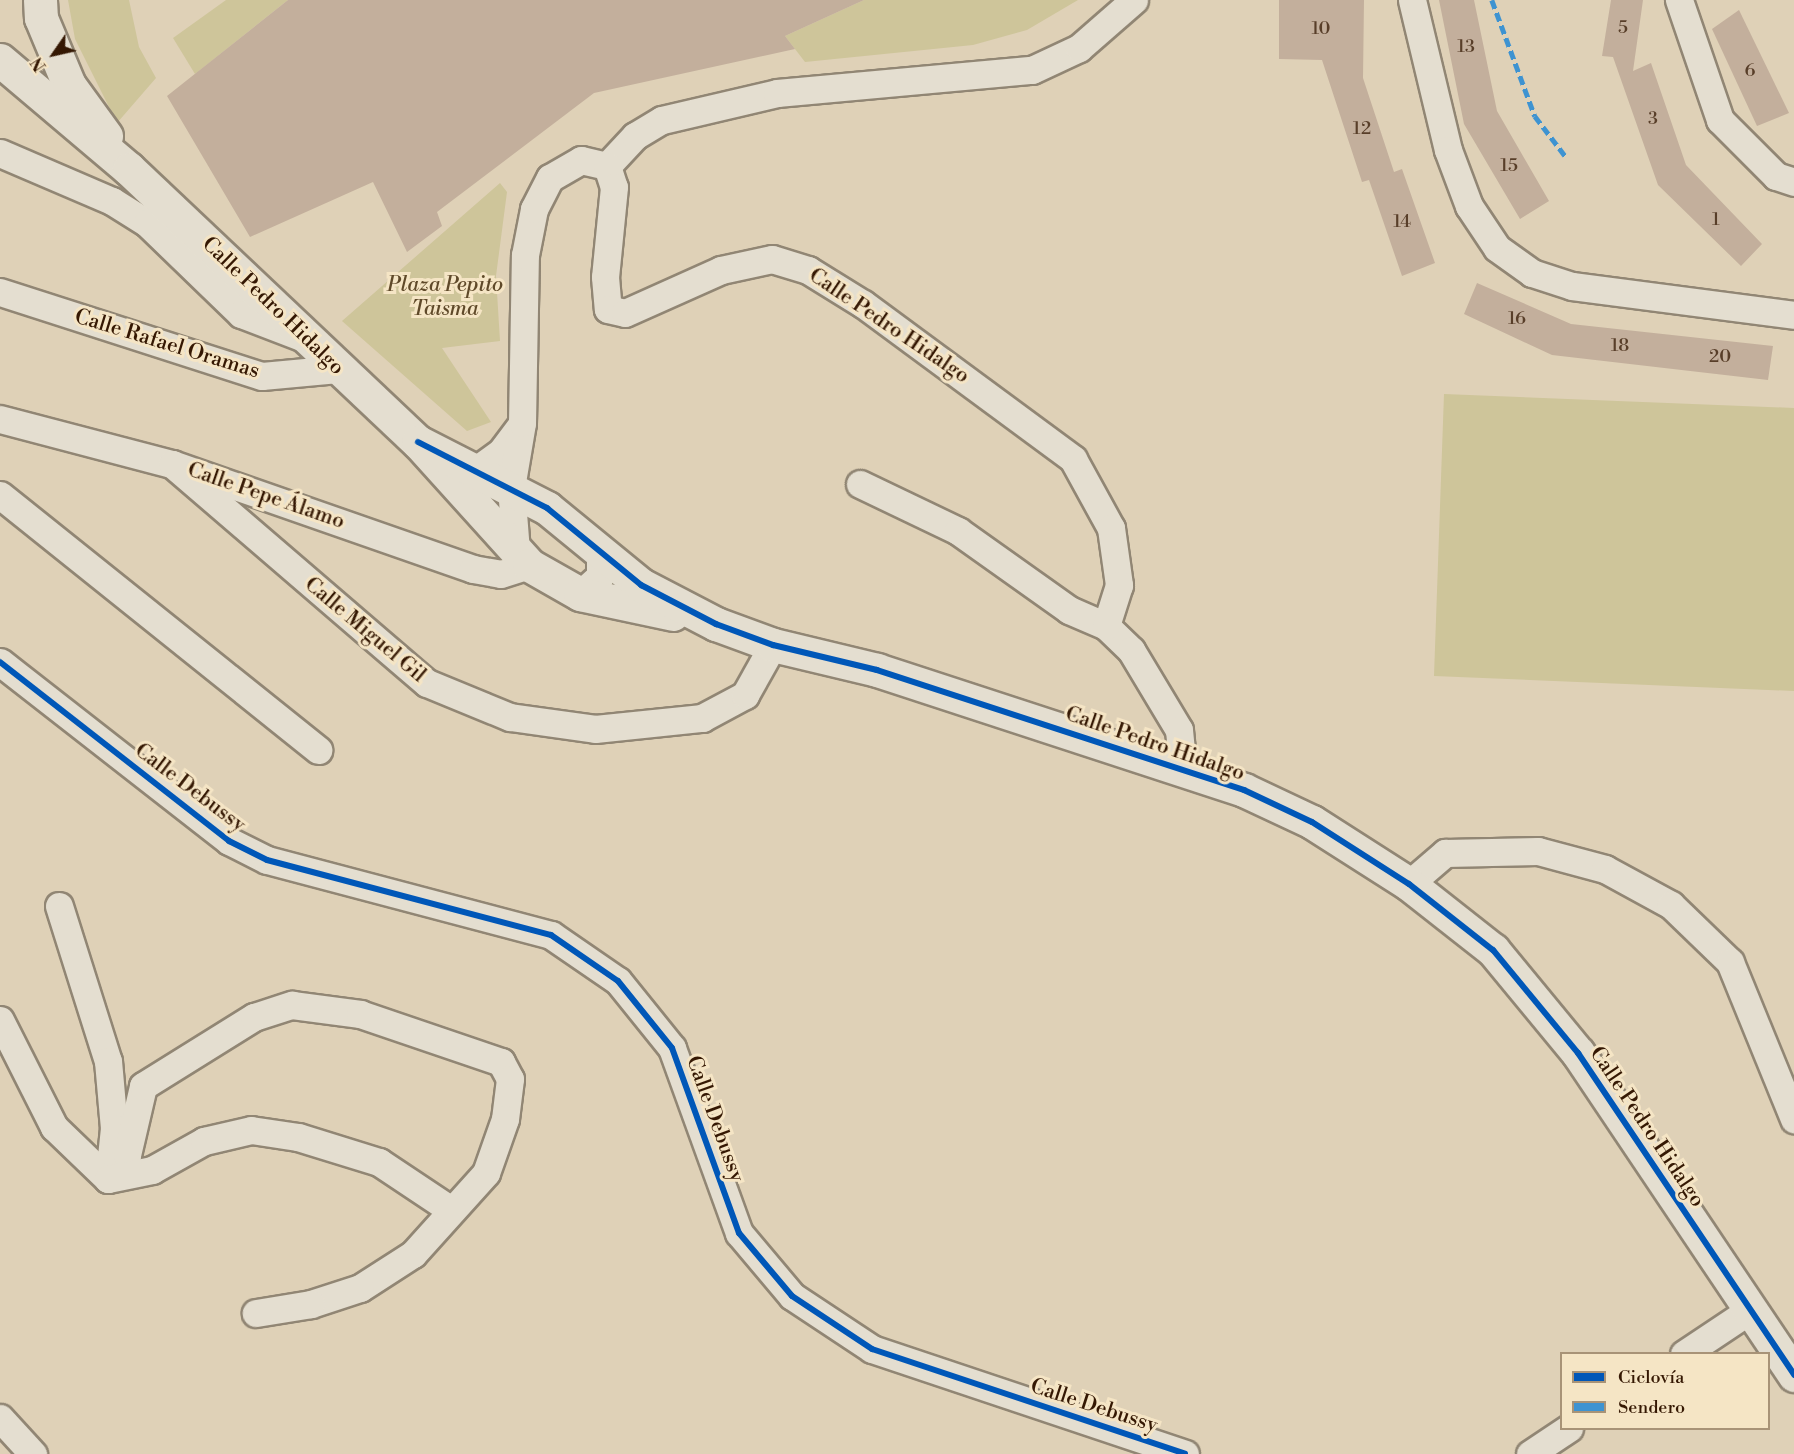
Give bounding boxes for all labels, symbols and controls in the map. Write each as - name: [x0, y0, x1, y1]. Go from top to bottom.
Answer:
- house number: 5: [1618, 17, 1628, 39]
- house number: 10: [1311, 18, 1331, 40]
- north arrow: [24, 24, 84, 84]
- house number: 13: [1457, 36, 1475, 58]
- text: N: [27, 53, 51, 75]
- house number: 6: [1745, 60, 1755, 82]
- house number: 3: [1648, 108, 1658, 130]
- house number: 12: [1353, 118, 1371, 140]
- house number: 15: [1500, 155, 1518, 177]
- house number: 1: [1712, 209, 1720, 231]
- house number: 14: [1393, 211, 1411, 233]
- street label: Calle Pedro Hidalgo: [197, 232, 349, 380]
- street label: Calle Pedro Hidalgo: [804, 263, 974, 389]
- park label: Plaza Pepito Taisma: [387, 272, 503, 322]
- street label: Calle Rafael Oramas: [72, 304, 262, 384]
- house number: 16: [1508, 308, 1526, 330]
- house number: 18: [1611, 335, 1629, 357]
- house number: 20: [1709, 346, 1731, 368]
- street label: Calle Pepe Álamo: [184, 457, 348, 535]
- street label: Calle Miguel Gil: [299, 572, 431, 688]
- street label: Calle Pedro Hidalgo: [1062, 701, 1248, 787]
- street label: Calle Debussy: [130, 738, 250, 838]
- street label: Calle Pedro Hidalgo: [1584, 1042, 1710, 1212]
- street label: Calle Debussy: [681, 1053, 749, 1185]
- legend: [1560, 1352, 1770, 1430]
- text: Ciclovía: [1618, 1366, 1684, 1389]
- street label: Calle Debussy: [1027, 1374, 1161, 1438]
- text: Sendero: [1618, 1396, 1685, 1419]

